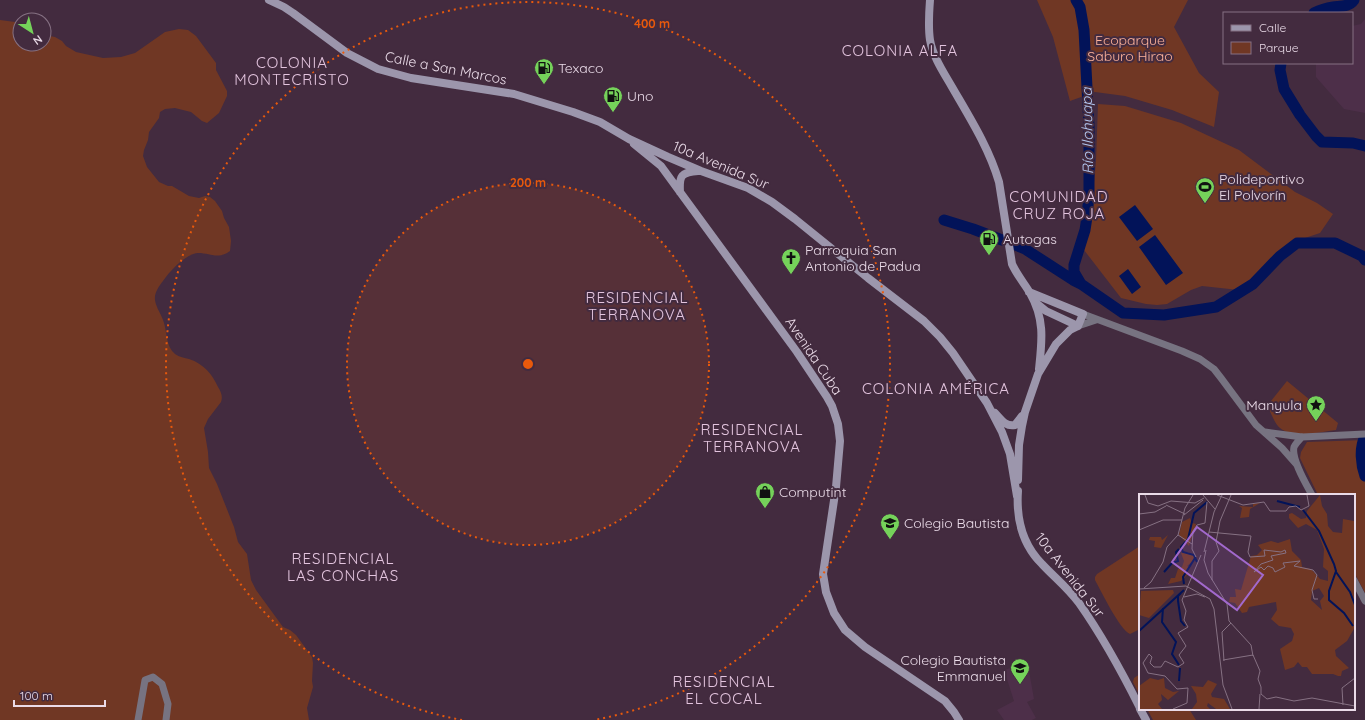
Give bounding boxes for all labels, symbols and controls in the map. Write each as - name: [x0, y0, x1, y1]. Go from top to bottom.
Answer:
- north arrow: [12, 12, 52, 52]
- legend: [1223, 12, 1353, 64]
- text: 400 m: [634, 16, 670, 31]
- text: Calle: [1259, 20, 1287, 35]
- park label: Ecoparque Saburo Hirao: [1087, 31, 1173, 65]
- text: N: [30, 32, 45, 48]
- text: Parque: [1259, 40, 1299, 55]
- district label: COLONIA ALFA: [842, 41, 958, 60]
- street label: Calle a San Marcos: [384, 47, 508, 89]
- district label: COLONIA MONTECRISTO: [234, 53, 350, 89]
- fuel station icon: Texaco: [533, 57, 555, 85]
- place label: Texaco: [558, 59, 604, 77]
- fuel station icon: Uno: [602, 85, 624, 113]
- place label: Uno: [627, 87, 654, 105]
- water label: Río Ilohuapa: [1077, 87, 1097, 175]
- street label: 10a Avenida Sur: [670, 137, 772, 194]
- place label: Polideportivo El Polvorín: [1219, 170, 1304, 204]
- text: 200 m: [510, 175, 546, 190]
- sports icon: Polideportivo El Polvorín: [1194, 176, 1216, 204]
- district label: COMUNIDAD CRUZ ROJA: [1009, 187, 1109, 223]
- fuel station icon: Autogas: [978, 228, 1000, 256]
- place label: Autogas: [1003, 230, 1057, 248]
- place label: Parroquia San Antonio de Padua: [805, 241, 921, 275]
- church icon: Parroquia San Antonio de Padua: [780, 247, 802, 275]
- district label: RESIDENCIAL TERRANOVA: [585, 288, 689, 324]
- street label: Avenida Cuba: [781, 314, 847, 398]
- centre of rings: [521, 357, 535, 371]
- district label: COLONIA AMÉRICA: [862, 379, 1010, 398]
- place icon: Manyula: [1305, 394, 1327, 422]
- place label: Manyula: [1246, 396, 1302, 414]
- district label: RESIDENCIAL TERRANOVA: [700, 420, 804, 456]
- shop icon: Computint: [754, 481, 776, 509]
- place label: Computint: [779, 483, 847, 501]
- inset map: [1139, 494, 1355, 710]
- school or university icon: Colegio Bautista: [879, 512, 901, 540]
- place label: Colegio Bautista: [904, 514, 1010, 532]
- street label: 10a Avenida Sur: [1031, 529, 1109, 622]
- district label: RESIDENCIAL LAS CONCHAS: [287, 549, 399, 585]
- place label: Colegio Bautista Emmanuel: [901, 651, 1006, 685]
- school or university icon: Colegio Bautista Emmanuel: [1009, 657, 1031, 685]
- district label: RESIDENCIAL EL COCAL: [672, 672, 776, 708]
- scale bar: [14, 682, 105, 708]
- text: 100 m: [20, 688, 53, 703]

